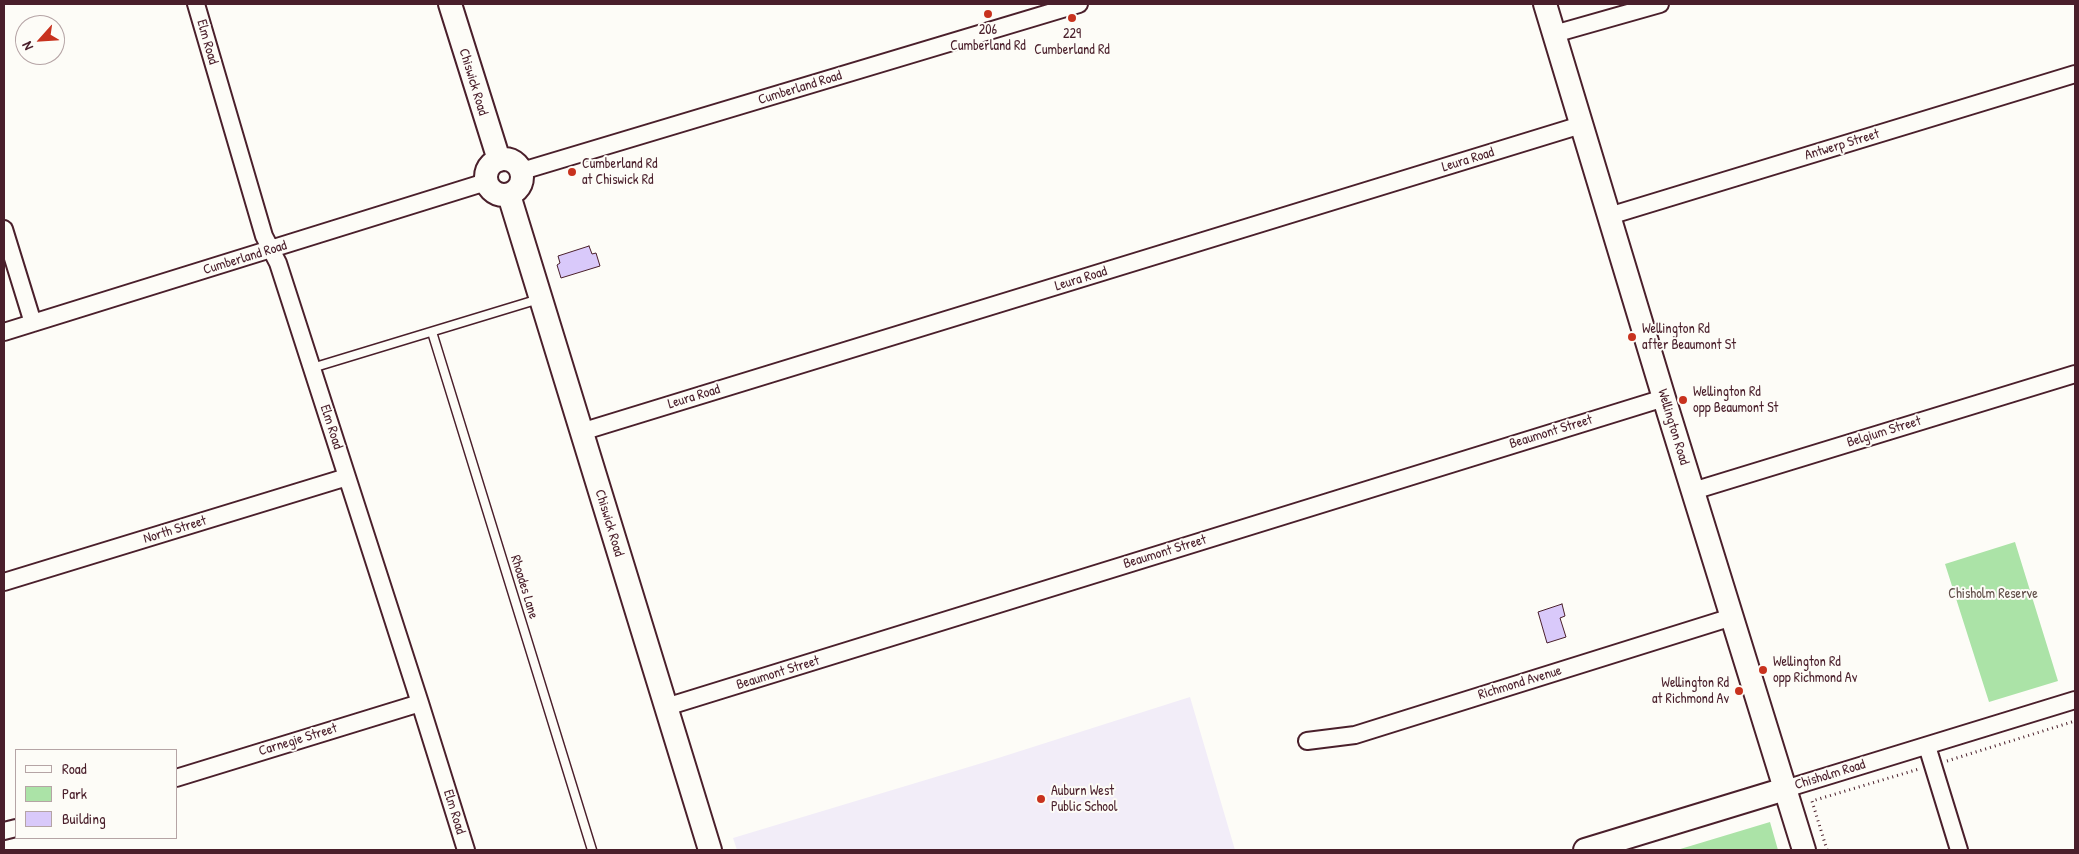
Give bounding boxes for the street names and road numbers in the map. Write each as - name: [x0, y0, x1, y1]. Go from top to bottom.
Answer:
- street label: Elm Road: [193, 18, 221, 66]
- street label: Chiswick Road: [455, 47, 491, 117]
- street label: Cumberland Road: [756, 67, 844, 109]
- street label: Antwerp Street: [1803, 126, 1881, 164]
- street label: Leura Road: [1440, 144, 1496, 176]
- street label: Cumberland Road: [201, 237, 289, 279]
- street label: Leura Road: [1053, 263, 1109, 295]
- street label: Leura Road: [666, 381, 722, 413]
- street label: Wellington Road: [1653, 387, 1693, 467]
- street label: Elm Road: [316, 403, 346, 451]
- street label: Beaumont Street: [1507, 411, 1595, 453]
- street label: Belgium Street: [1845, 413, 1923, 451]
- street label: Chiswick Road: [591, 488, 627, 558]
- street label: North Street: [141, 512, 209, 548]
- street label: Beaumont Street: [1121, 531, 1209, 573]
- street label: Rhoades Lane: [506, 553, 542, 621]
- street label: Beaumont Street: [734, 652, 822, 694]
- street label: Richmond Avenue: [1476, 662, 1564, 704]
- street label: Carnegie Street: [257, 720, 339, 760]
- street label: Chisholm Road: [1793, 756, 1867, 794]
- street label: Elm Road: [439, 788, 469, 836]

